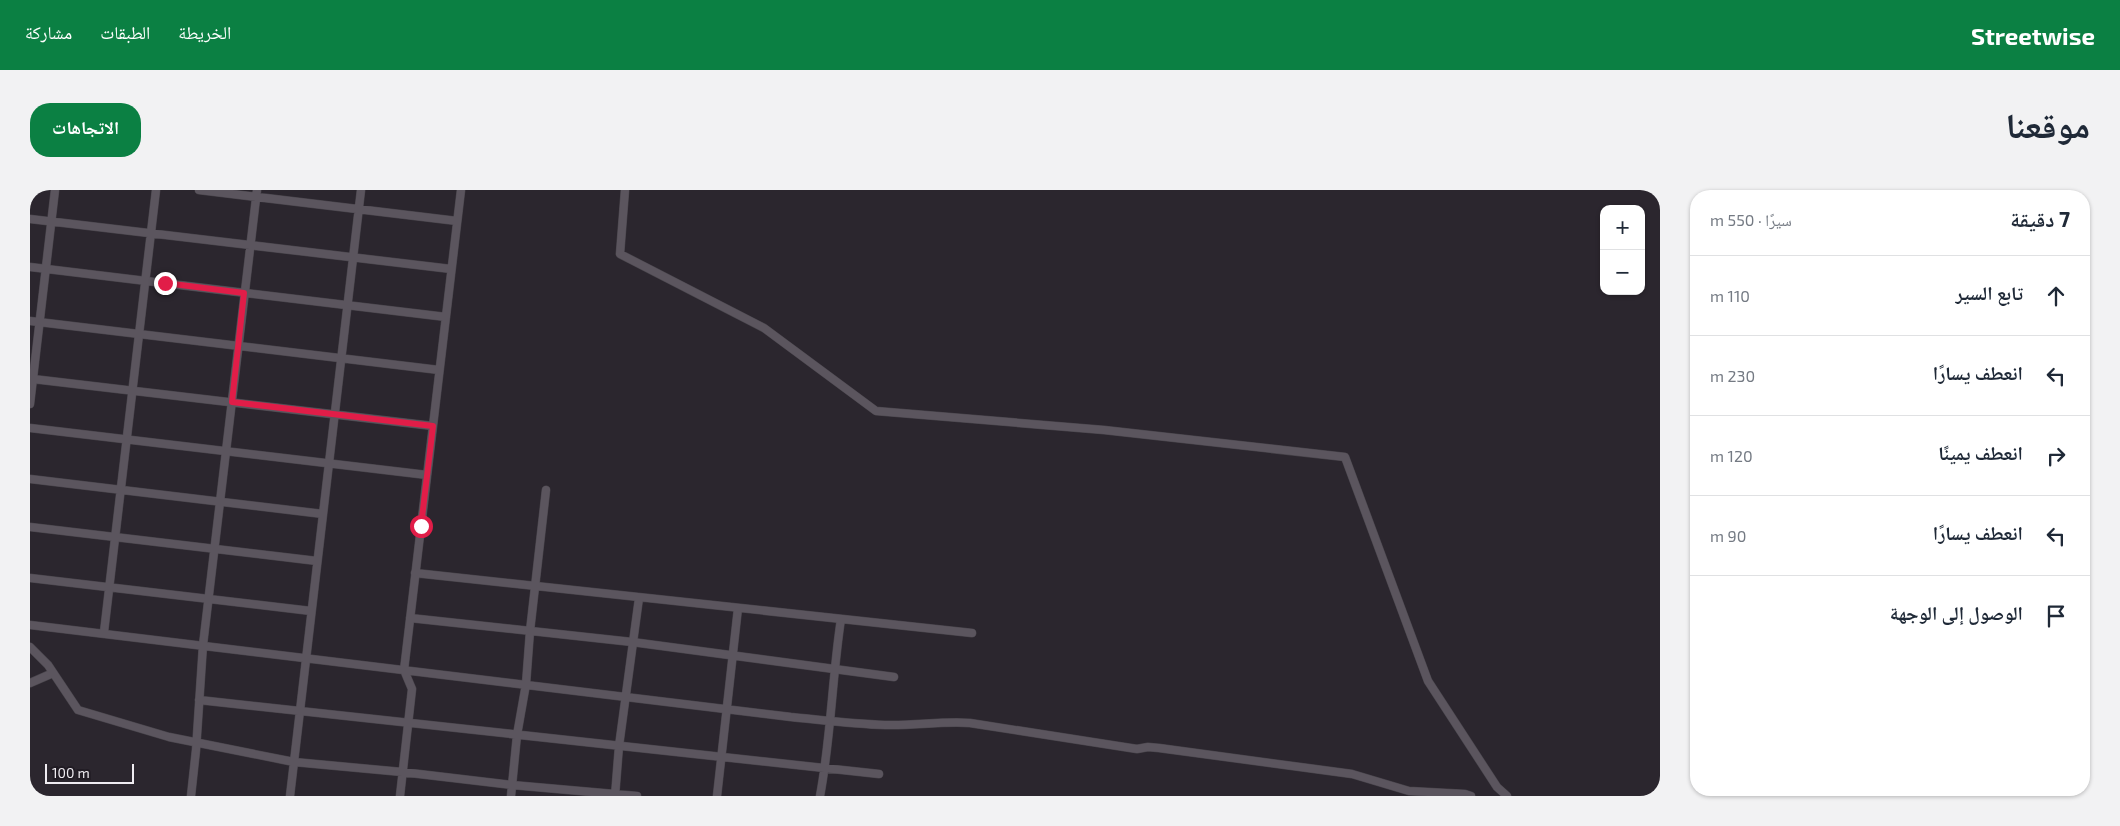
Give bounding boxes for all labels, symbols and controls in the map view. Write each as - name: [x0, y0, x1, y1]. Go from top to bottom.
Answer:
- text: مشاركة: [25, 21, 72, 43]
- text: الطبقات: [100, 21, 150, 43]
- text: الخريطة: [178, 21, 231, 43]
- text: Streetwise: [1971, 21, 2095, 50]
- button: الاتجاهات: [30, 103, 141, 157]
- text: موقعنا: [2005, 103, 2090, 145]
- map controls: [1600, 205, 1645, 295]
- button: +: [1600, 205, 1645, 250]
- text: 7 دقيقة: [2010, 206, 2070, 231]
- text: سيرًا · 550 m: [1710, 210, 1792, 229]
- button: −: [1600, 250, 1645, 295]
- route end: [154, 272, 177, 295]
- text: تابع السير: [1956, 281, 2023, 304]
- icon: ahead: [2042, 282, 2070, 310]
- text: 110 m: [1710, 286, 1750, 305]
- text: انعطف يسارًا: [1933, 361, 2023, 384]
- icon: left: [2042, 362, 2070, 390]
- text: 230 m: [1710, 366, 1755, 385]
- text: انعطف يمينًا: [1938, 441, 2023, 464]
- icon: right: [2042, 442, 2070, 470]
- text: 120 m: [1710, 446, 1753, 465]
- route start: [410, 515, 433, 538]
- text: انعطف يسارًا: [1933, 521, 2023, 544]
- icon: left: [2042, 522, 2070, 550]
- text: 90 m: [1710, 526, 1746, 545]
- text: الوصول إلى الوجهة: [1890, 601, 2023, 624]
- icon: arrive: [2042, 602, 2070, 630]
- scale bar: [45, 761, 134, 784]
- text: 100 m: [52, 764, 90, 781]

